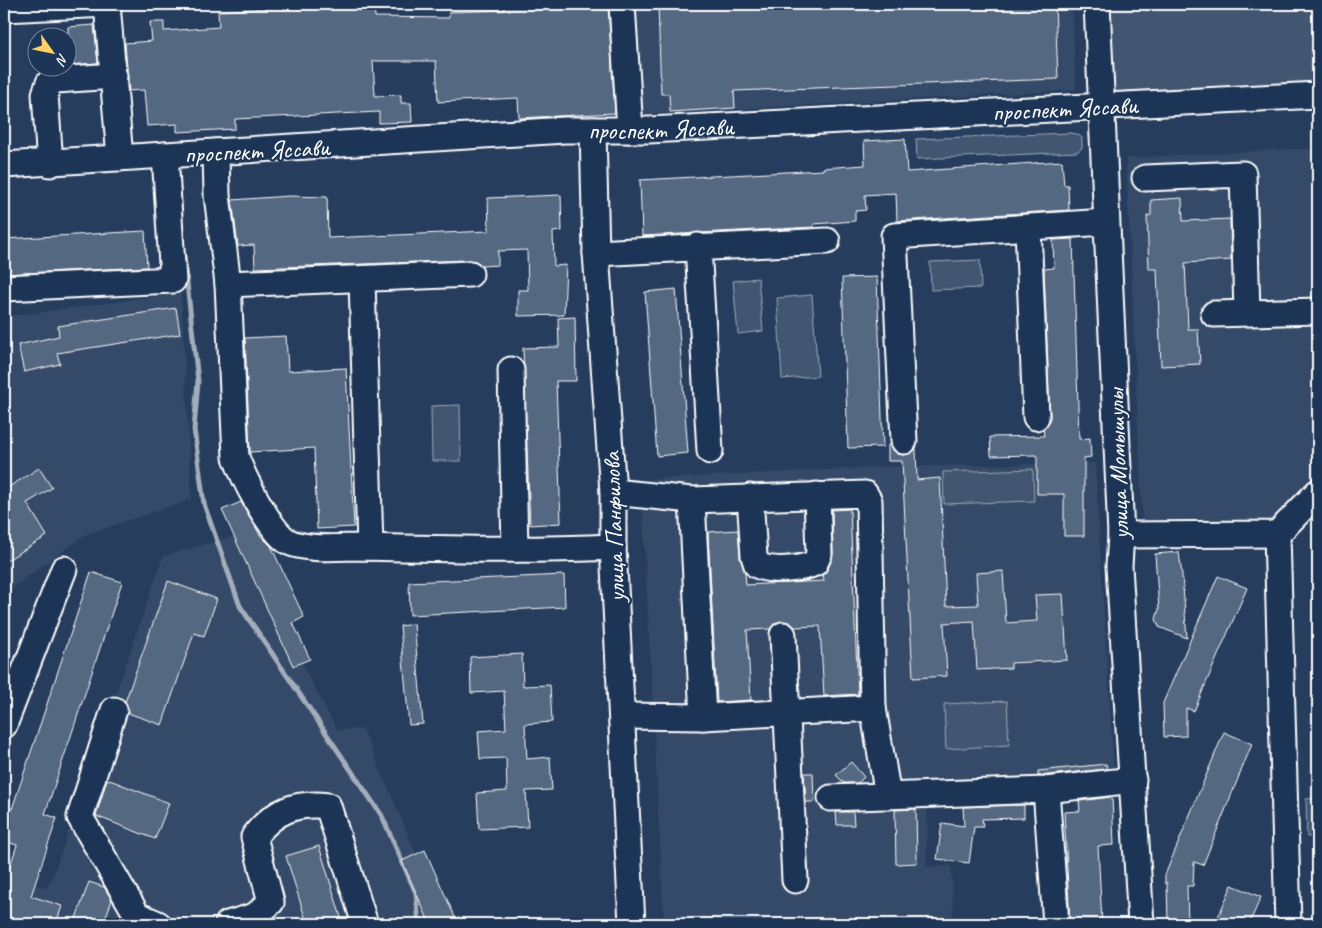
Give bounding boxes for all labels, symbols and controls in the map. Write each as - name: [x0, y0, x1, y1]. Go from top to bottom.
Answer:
- north arrow: [28, 28, 78, 78]
- text: N: [52, 51, 72, 69]
- street label: проспект Яссави: [992, 89, 1140, 129]
- street label: проспект Яссави: [588, 110, 736, 147]
- street label: проспект Яссави: [184, 131, 332, 171]
- street label: улица Момышулы: [1099, 386, 1137, 542]
- street label: улица Панфилова: [595, 449, 633, 605]

